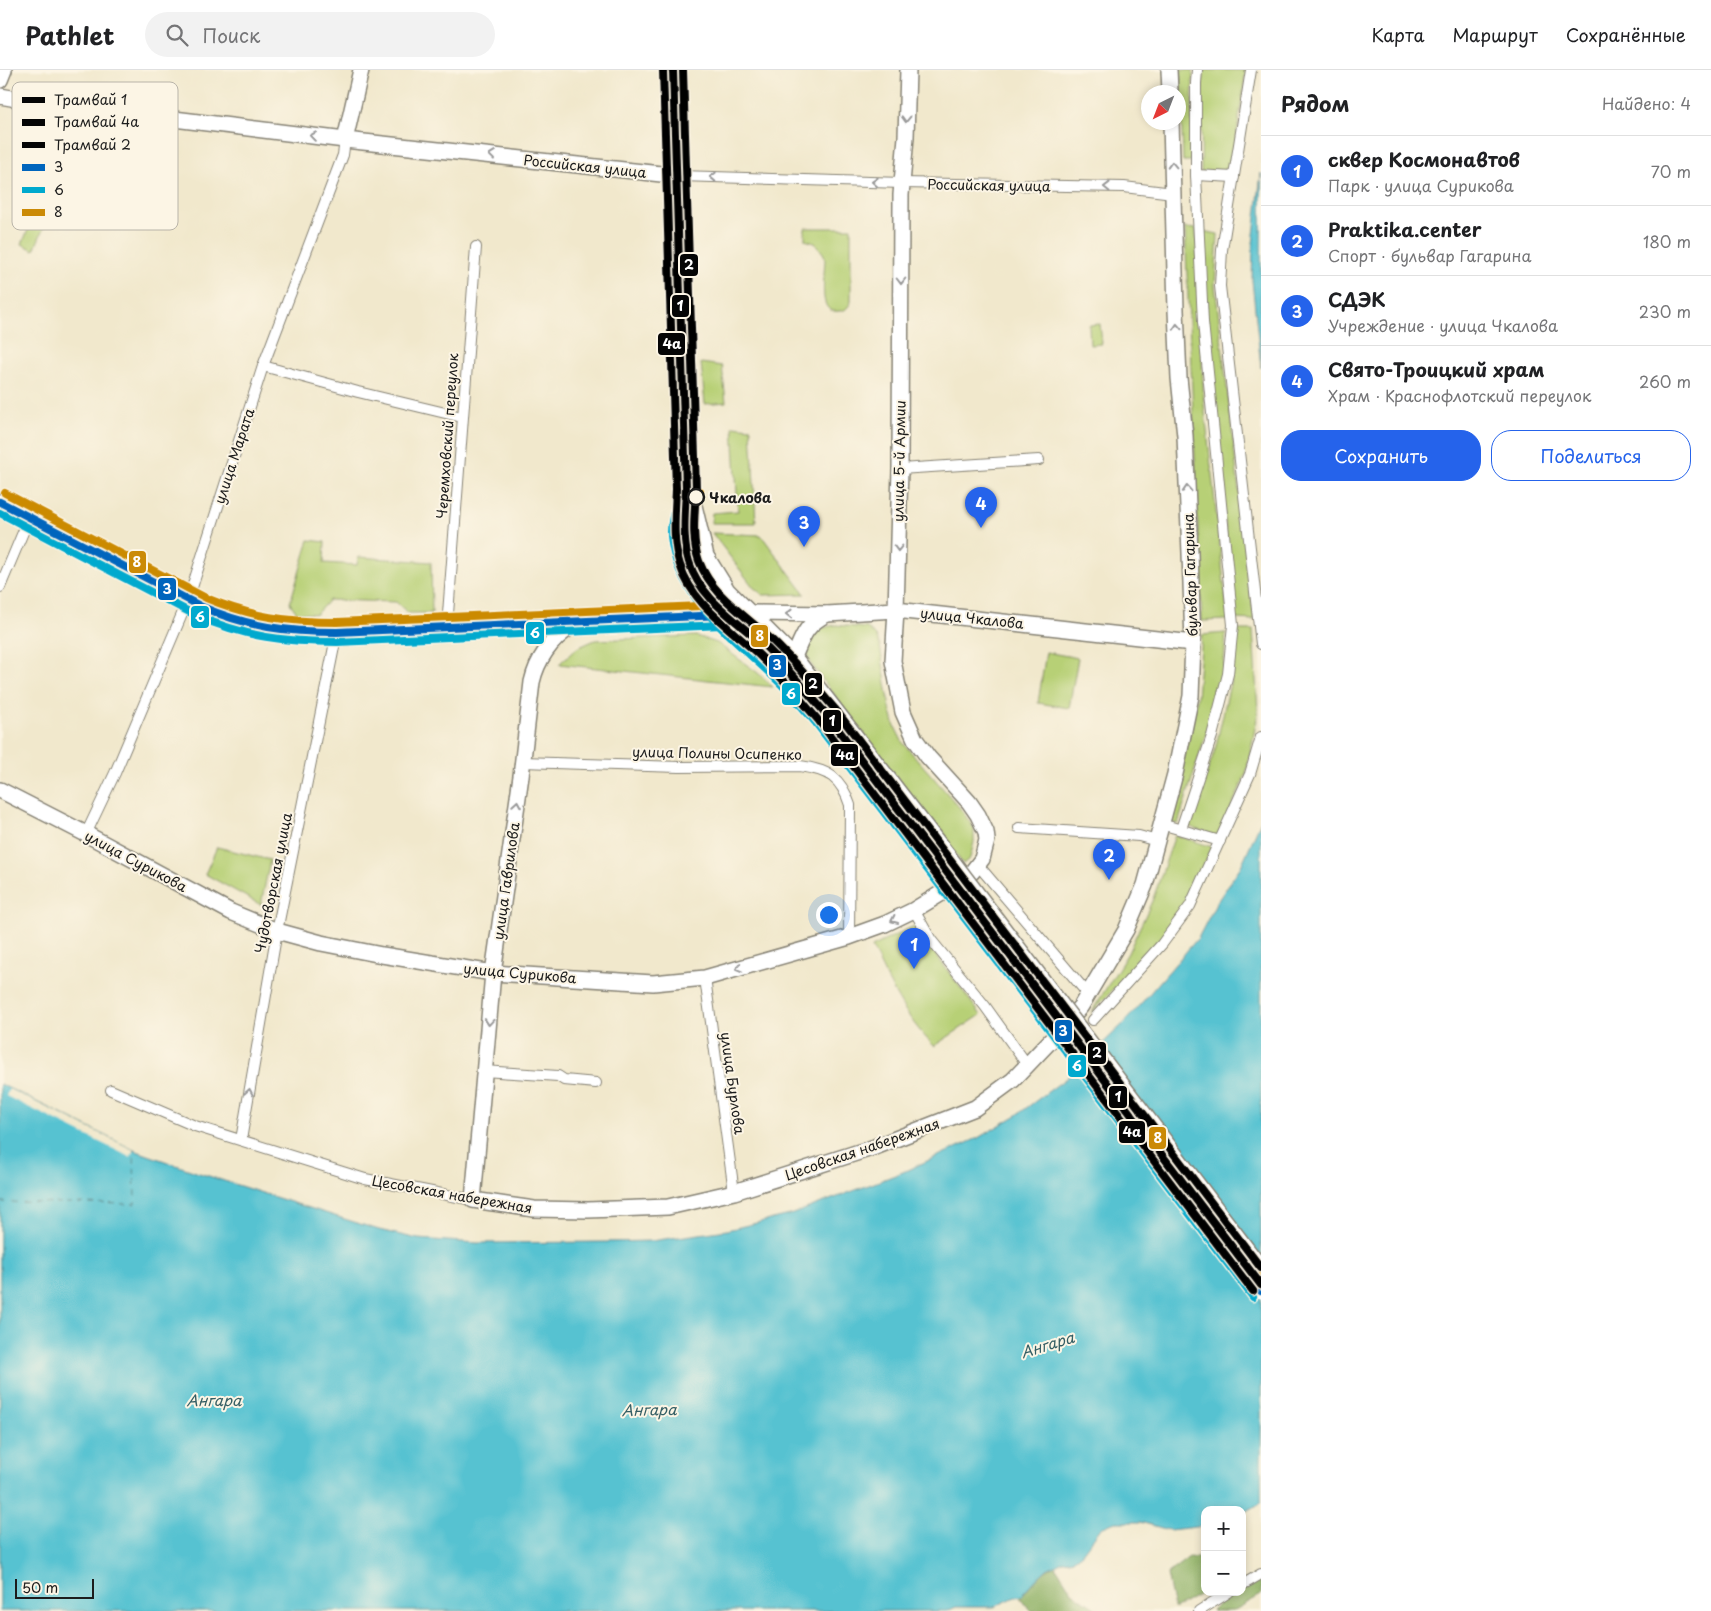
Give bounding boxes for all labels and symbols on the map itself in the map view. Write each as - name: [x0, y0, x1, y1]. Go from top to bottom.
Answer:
- legend: [12, 82, 178, 230]
- north arrow: [1141, 85, 1186, 130]
- text: Трамвай 1: [54, 89, 127, 110]
- text: Трамвай 4a: [54, 111, 139, 132]
- one-way arrow: [901, 115, 912, 123]
- one-way arrow: [309, 131, 317, 142]
- text: Трамвай 2: [54, 134, 131, 155]
- street label: Российская улица: [522, 149, 648, 183]
- one-way arrow: [488, 150, 496, 161]
- text: 3: [54, 156, 63, 177]
- one-way arrow: [1167, 161, 1177, 168]
- one-way arrow: [708, 172, 716, 182]
- street label: Российская улица: [927, 173, 1051, 197]
- one-way arrow: [871, 177, 878, 187]
- text: 6: [54, 179, 64, 200]
- one-way arrow: [1103, 182, 1111, 192]
- text: 8: [54, 201, 63, 222]
- line badge: 2: [679, 253, 699, 277]
- text: 2: [684, 254, 694, 275]
- one-way arrow: [896, 278, 906, 285]
- line badge: 1: [671, 294, 690, 318]
- text: 1: [677, 295, 684, 316]
- one-way arrow: [1172, 323, 1182, 330]
- line badge: 4a: [657, 332, 686, 356]
- text: 4a: [663, 333, 682, 354]
- street label: Черемховский переулок: [431, 352, 463, 520]
- street label: улица 5-й Армии: [887, 400, 911, 522]
- street label: улица Марата: [209, 405, 259, 507]
- one-way arrow: [1182, 485, 1193, 493]
- place label: Чкалова: [709, 487, 772, 508]
- pin: 4: [965, 487, 997, 528]
- marker: Чкалова: [687, 488, 705, 506]
- pin: 3: [788, 506, 820, 547]
- street label: бульвар Гагарина: [1177, 513, 1203, 637]
- one-way arrow: [893, 545, 903, 553]
- line badge: 8: [128, 550, 147, 574]
- text: 8: [133, 551, 142, 572]
- line badge: 3: [157, 577, 177, 601]
- text: 3: [162, 578, 172, 599]
- street label: улица Чкалова: [919, 602, 1025, 634]
- line badge: 6: [190, 605, 210, 629]
- text: 6: [195, 606, 205, 627]
- one-way arrow: [784, 608, 792, 619]
- line badge: 6: [525, 621, 545, 645]
- text: 6: [530, 622, 540, 643]
- line badge: 8: [750, 624, 769, 648]
- text: 8: [756, 625, 765, 646]
- line badge: 3: [768, 654, 787, 678]
- text: 3: [772, 654, 782, 675]
- line badge: 2: [804, 672, 823, 696]
- text: 2: [808, 673, 818, 694]
- line badge: 6: [781, 682, 801, 706]
- text: 6: [786, 683, 796, 704]
- line badge: 1: [822, 709, 842, 733]
- text: 1: [829, 710, 836, 731]
- street label: улица Полины Осипенко: [632, 741, 802, 765]
- line badge: 4a: [830, 743, 859, 767]
- text: 4a: [836, 744, 855, 765]
- one-way arrow: [511, 799, 522, 807]
- street label: Чудотворская улица: [249, 811, 297, 955]
- street label: улица Гаврилова: [487, 821, 525, 941]
- street label: улица Сурикова: [81, 825, 191, 897]
- pin: 2: [1093, 839, 1125, 880]
- your location: [816, 902, 842, 928]
- one-way arrow: [890, 913, 899, 924]
- pin: 1: [898, 928, 930, 969]
- street label: улица Сурикова: [463, 958, 578, 988]
- one-way arrow: [736, 963, 744, 973]
- one-way arrow: [484, 1018, 495, 1026]
- line badge: 3: [1054, 1019, 1073, 1043]
- text: 3: [1058, 1020, 1068, 1041]
- street label: улица Бурлова: [715, 1030, 751, 1136]
- line badge: 2: [1087, 1041, 1107, 1065]
- text: 2: [1092, 1042, 1102, 1063]
- line badge: 6: [1067, 1054, 1087, 1078]
- text: 6: [1072, 1055, 1082, 1076]
- line badge: 1: [1108, 1085, 1128, 1109]
- text: 1: [1115, 1086, 1122, 1107]
- one-way arrow: [244, 1087, 254, 1096]
- street label: Цесовская набережная: [782, 1113, 942, 1185]
- line badge: 4a: [1118, 1120, 1146, 1144]
- text: 4a: [1123, 1121, 1142, 1142]
- line badge: 8: [1148, 1126, 1167, 1150]
- text: 8: [1154, 1127, 1163, 1148]
- street label: Цесовская набережная: [370, 1170, 534, 1218]
- water label: Ангара: [1017, 1325, 1077, 1363]
- water label: Ангара: [187, 1388, 242, 1411]
- water label: Ангара: [621, 1397, 677, 1421]
- scale bar: [15, 1576, 94, 1599]

